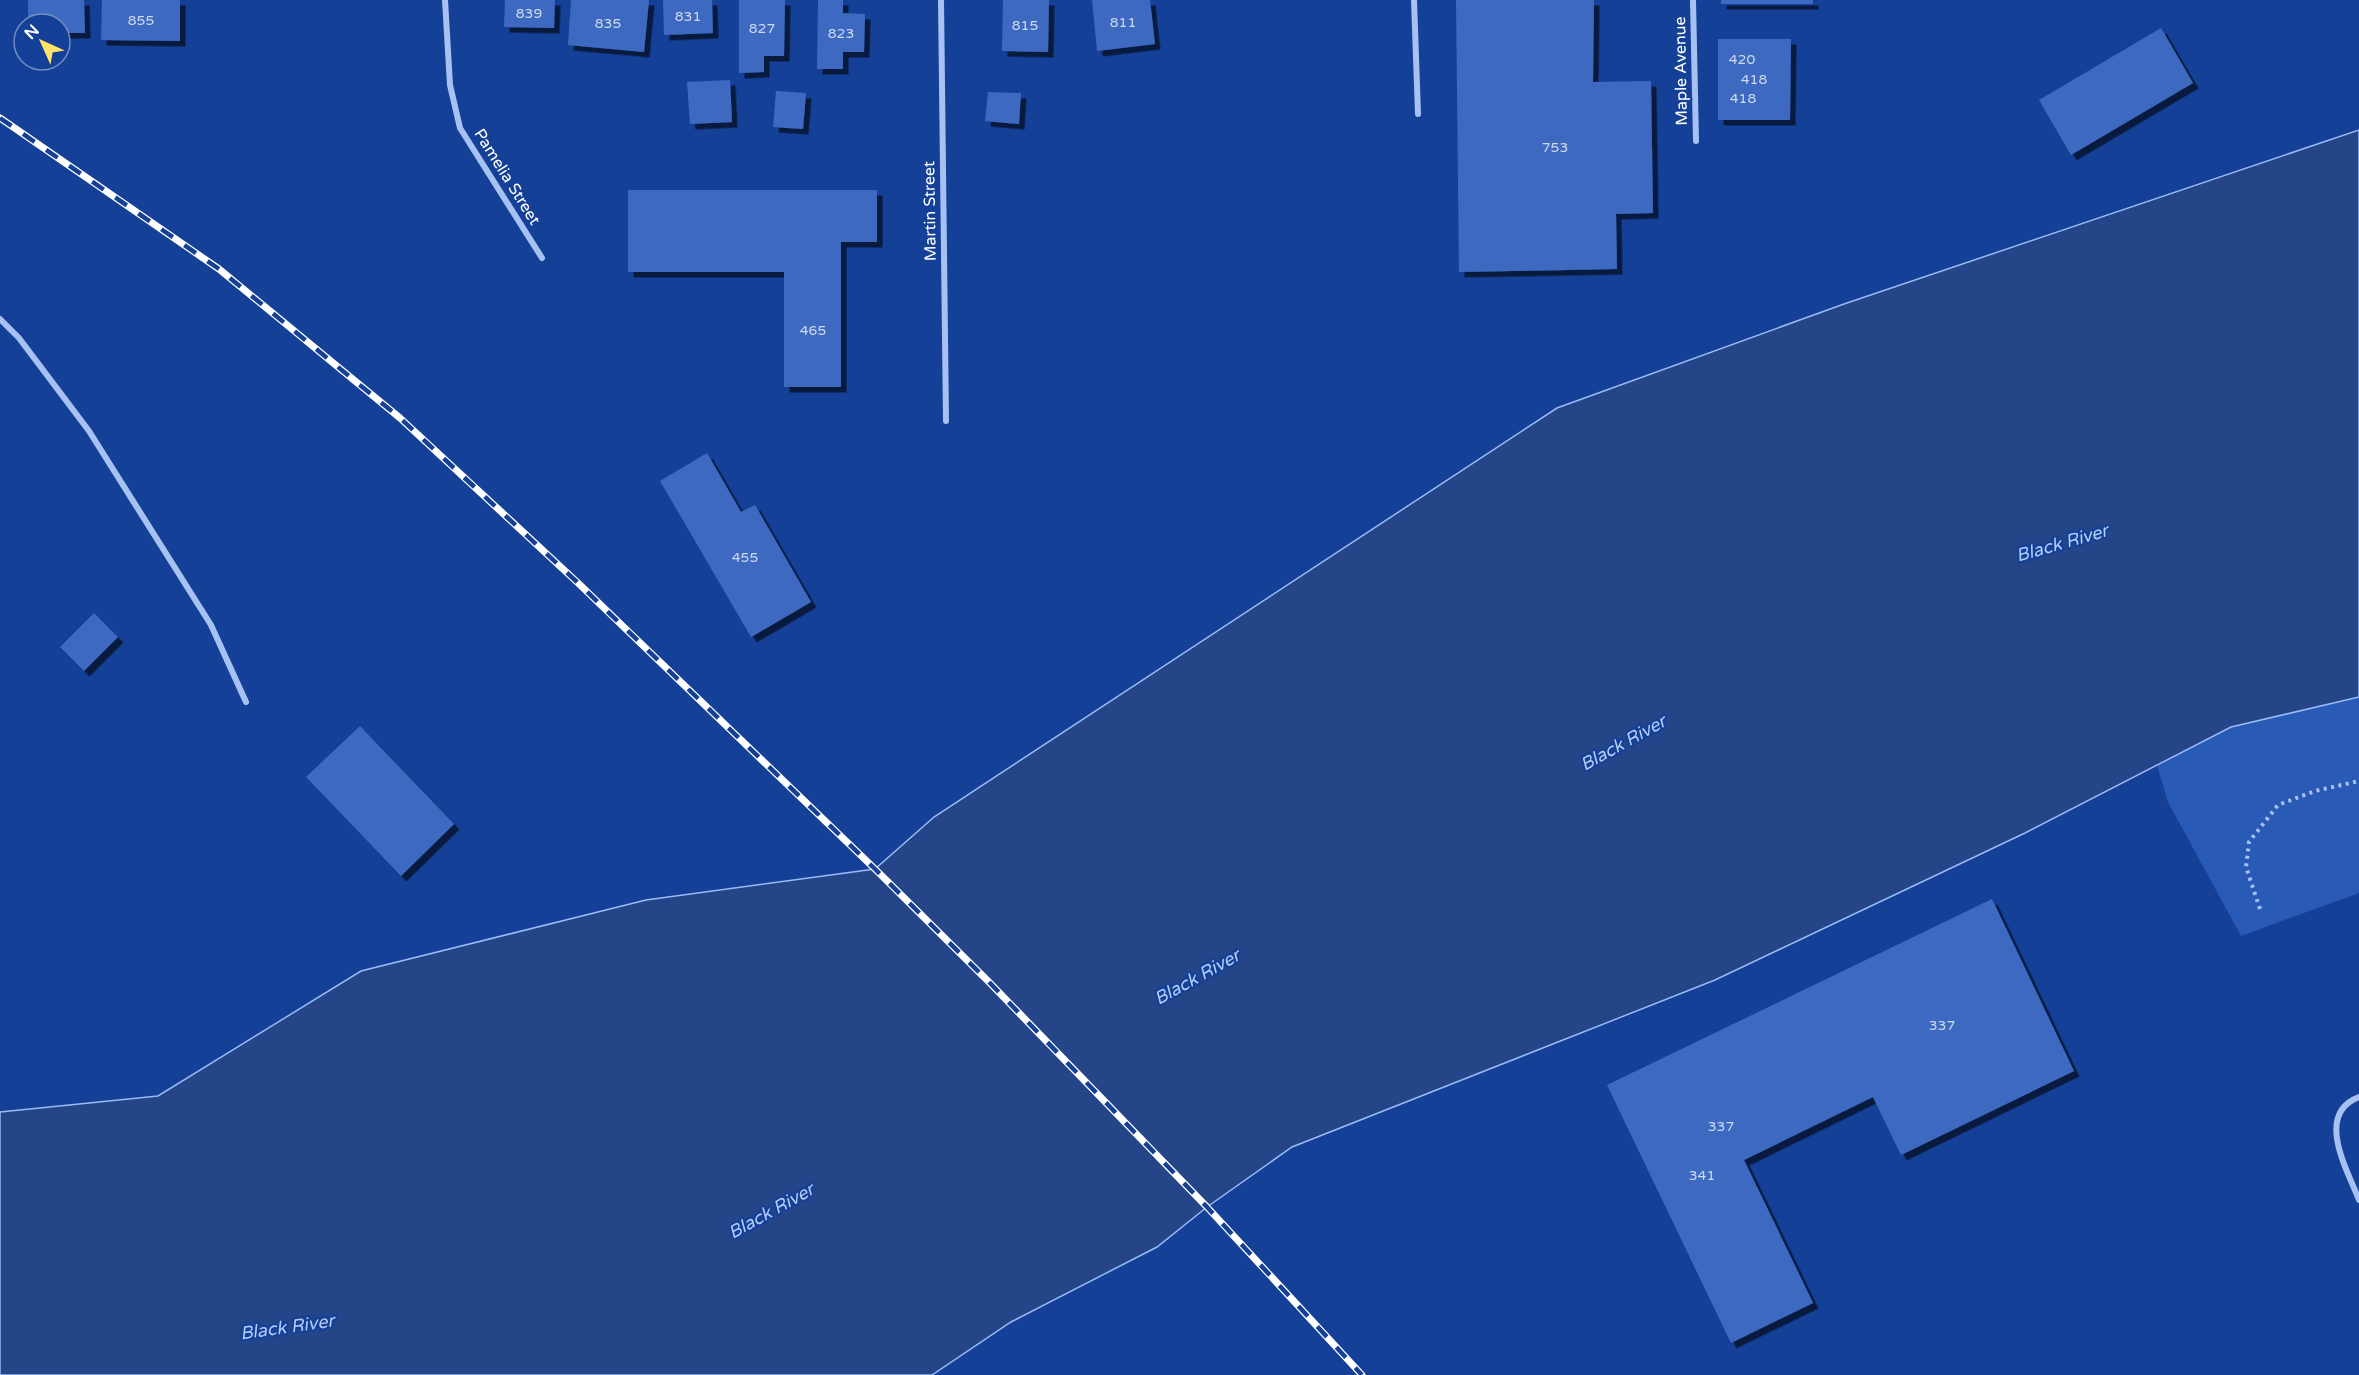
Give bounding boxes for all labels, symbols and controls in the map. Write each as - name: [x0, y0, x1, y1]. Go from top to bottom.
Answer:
- house number: 839: [516, 5, 542, 22]
- house number: 831: [675, 8, 701, 25]
- north arrow: [12, 12, 72, 72]
- house number: 855: [128, 12, 154, 29]
- house number: 811: [1110, 14, 1136, 31]
- house number: 835: [595, 15, 621, 32]
- street label: Maple Avenue: [1670, 16, 1692, 126]
- house number: 815: [1012, 17, 1038, 34]
- text: N: [20, 20, 44, 44]
- house number: 827: [749, 20, 775, 37]
- house number: 823: [828, 25, 854, 42]
- house number: 420: [1729, 51, 1755, 68]
- house number: 418: [1741, 71, 1767, 88]
- house number: 418: [1730, 90, 1756, 107]
- street label: Pamelia Street: [469, 125, 545, 229]
- house number: 753: [1542, 139, 1568, 156]
- street label: Martin Street: [919, 161, 941, 261]
- house number: 465: [800, 322, 826, 339]
- water label: Black River: [2013, 519, 2113, 567]
- house number: 455: [732, 549, 758, 566]
- water label: Black River: [1576, 709, 1672, 776]
- water label: Black River: [1150, 943, 1246, 1010]
- house number: 337: [1929, 1017, 1955, 1034]
- house number: 337: [1708, 1118, 1734, 1135]
- house number: 341: [1689, 1167, 1715, 1184]
- water label: Black River: [724, 1177, 820, 1244]
- water label: Black River: [239, 1309, 338, 1344]

